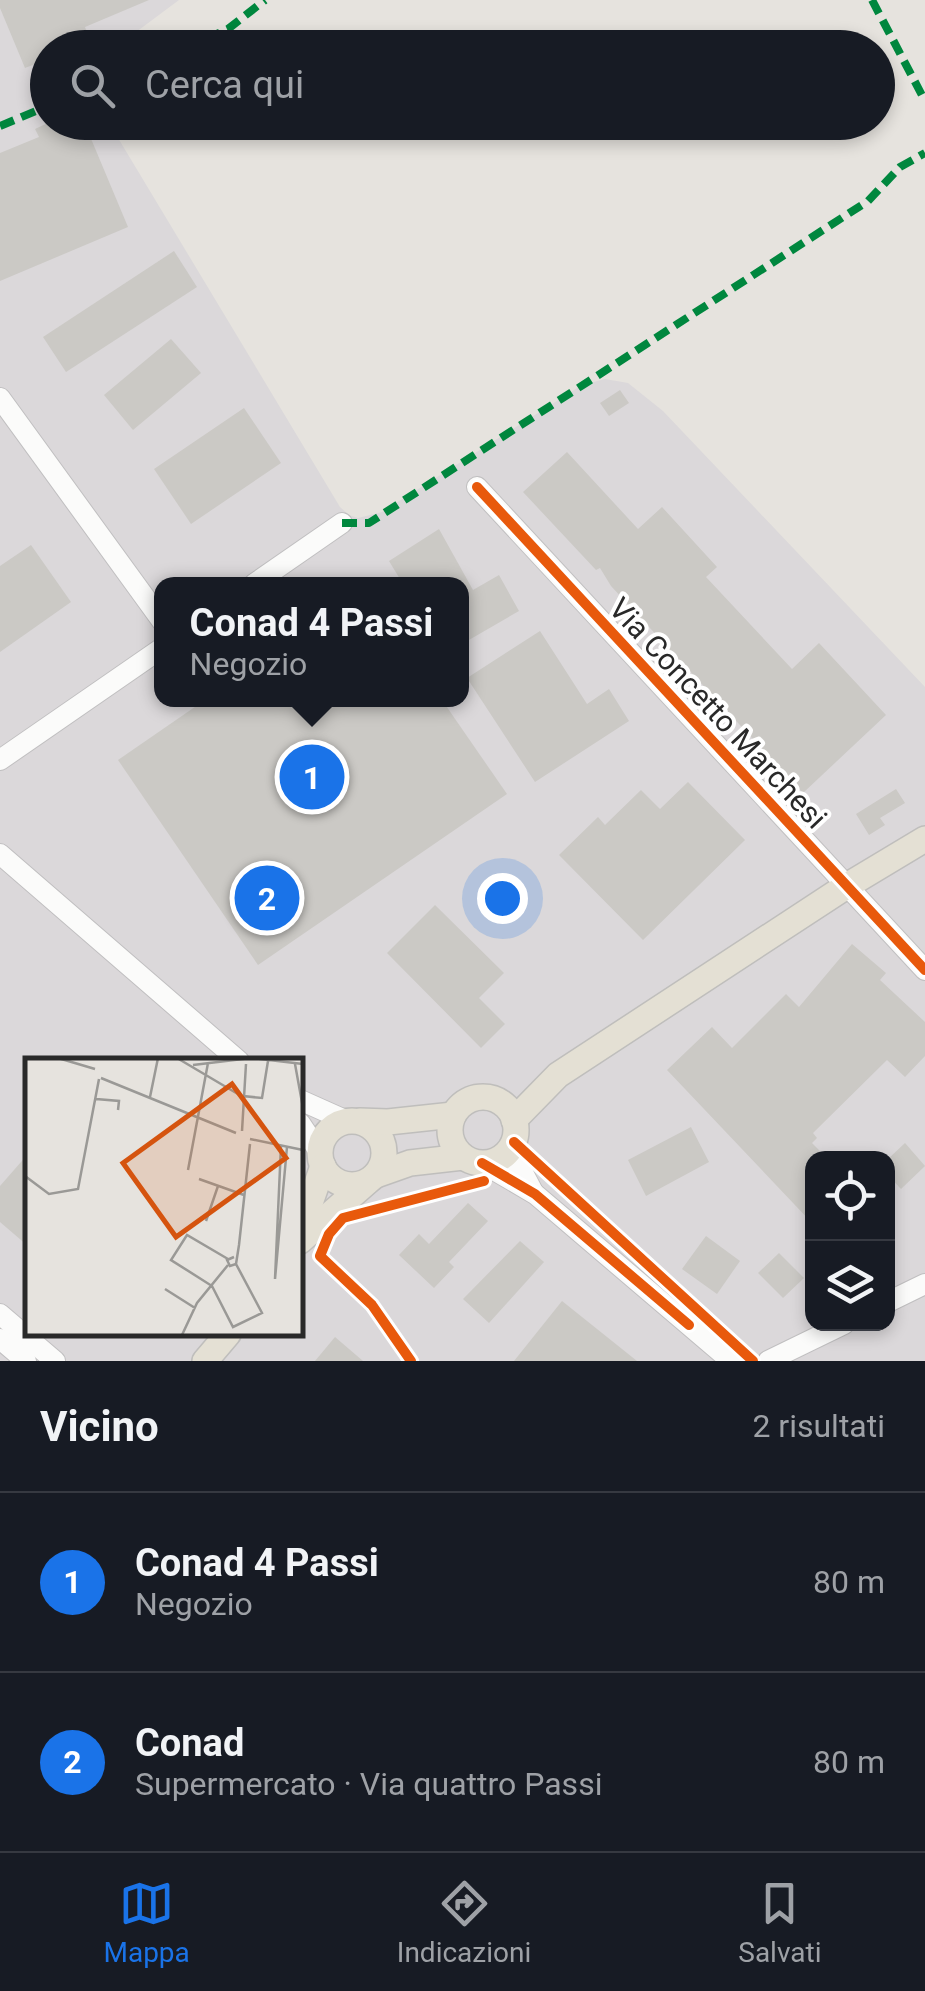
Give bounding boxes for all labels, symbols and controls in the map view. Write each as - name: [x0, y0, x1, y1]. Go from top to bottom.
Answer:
- search box: [30, 30, 895, 140]
- icon: search: [65, 58, 120, 113]
- text: Cerca qui: [145, 63, 304, 107]
- popup: [154, 577, 469, 707]
- street label: Via Concetto Marchesi: [602, 591, 834, 835]
- text: Conad 4 Passi: [190, 601, 433, 645]
- text: Negozio: [190, 645, 307, 683]
- pin: 1: [280, 740, 344, 814]
- pin: 2: [234, 860, 300, 936]
- your location: [477, 873, 528, 924]
- inset map: [25, 1058, 302, 1336]
- map controls: [805, 1151, 895, 1331]
- button: locate: [805, 1151, 895, 1241]
- button: layers: [805, 1241, 895, 1331]
- text: Vicino: [40, 1402, 159, 1451]
- text: 2 risultati: [752, 1407, 885, 1445]
- text: Conad 4 Passi: [135, 1541, 379, 1585]
- text: 1: [63, 1563, 82, 1601]
- text: 80 m: [813, 1563, 885, 1601]
- text: Negozio: [135, 1585, 253, 1623]
- text: Conad: [135, 1721, 244, 1765]
- text: 2: [63, 1743, 82, 1781]
- text: 80 m: [813, 1743, 885, 1781]
- text: Supermercato · Via quattro Passi: [135, 1765, 602, 1803]
- tab: Mappa: [103, 1876, 190, 1969]
- tab: Indicazioni: [397, 1876, 531, 1969]
- tab: Salvati: [738, 1876, 821, 1969]

